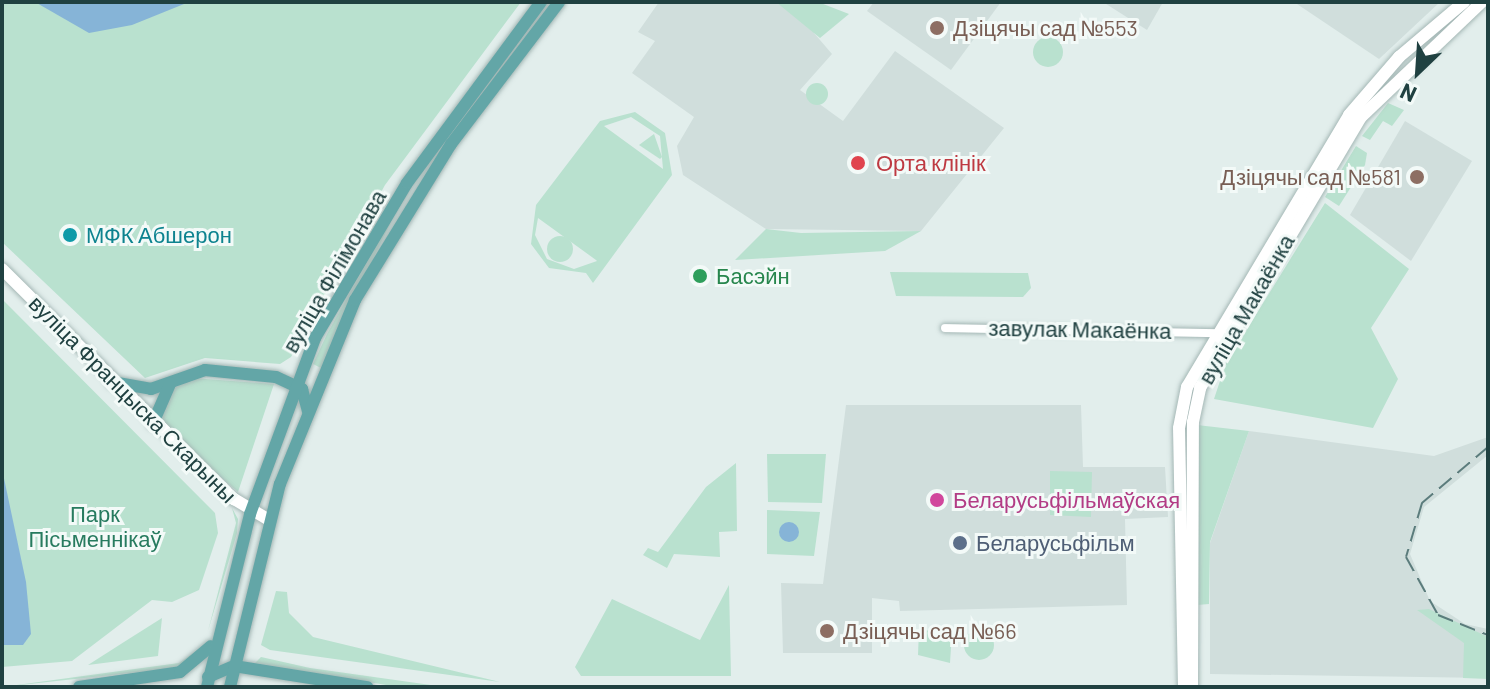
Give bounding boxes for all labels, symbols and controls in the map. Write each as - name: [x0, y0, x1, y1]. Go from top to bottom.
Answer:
- place label: Дзіцячы сад №553: [953, 15, 1138, 41]
- marker: Дзіцячы сад №553: [928, 19, 946, 37]
- north arrow: [1378, 32, 1458, 112]
- text: N: [1396, 79, 1420, 109]
- place label: Орта клінік: [876, 150, 986, 176]
- marker: Орта клінік: [847, 152, 869, 174]
- place label: Дзіцячы сад №581: [1220, 164, 1401, 190]
- marker: Дзіцячы сад №581: [1408, 168, 1426, 186]
- street label: вуліца Філімонава: [277, 185, 391, 357]
- place label: МФК Абшерон: [86, 222, 232, 248]
- marker: МФК Абшерон: [61, 226, 79, 244]
- street label: вуліца Макаёнка: [1192, 229, 1300, 389]
- place label: Басэйн: [716, 263, 790, 289]
- marker: Басэйн: [691, 267, 709, 285]
- street label: вуліца Францыска Скарыны: [24, 290, 242, 508]
- street label: завулак Макаёнка: [988, 314, 1172, 344]
- place label: Беларусьфільмаўская: [953, 487, 1180, 513]
- marker: Беларусьфільмаўская: [928, 491, 946, 509]
- park label: Парк Пісьменнікаў: [28, 500, 162, 552]
- place label: Беларусьфільм: [976, 530, 1135, 556]
- marker: Беларусьфільм: [951, 534, 969, 552]
- place label: Дзіцячы сад №66: [843, 618, 1017, 644]
- marker: Дзіцячы сад №66: [818, 622, 836, 640]

